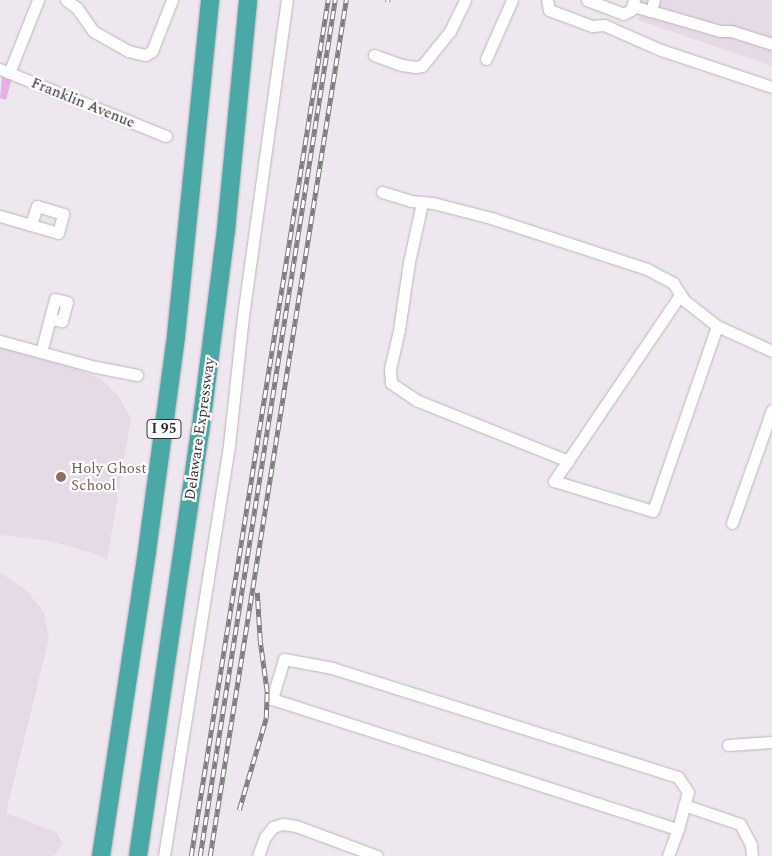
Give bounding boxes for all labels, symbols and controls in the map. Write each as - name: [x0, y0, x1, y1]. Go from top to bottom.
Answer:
- street label: Franklin Avenue: [29, 74, 137, 132]
- street label: Delaware Expressway: [181, 357, 219, 501]
- road number: I 95: [146, 418, 182, 440]
- place label: Holy Ghost School: [71, 459, 147, 494]
- marker: Holy Ghost School: [55, 471, 67, 483]

